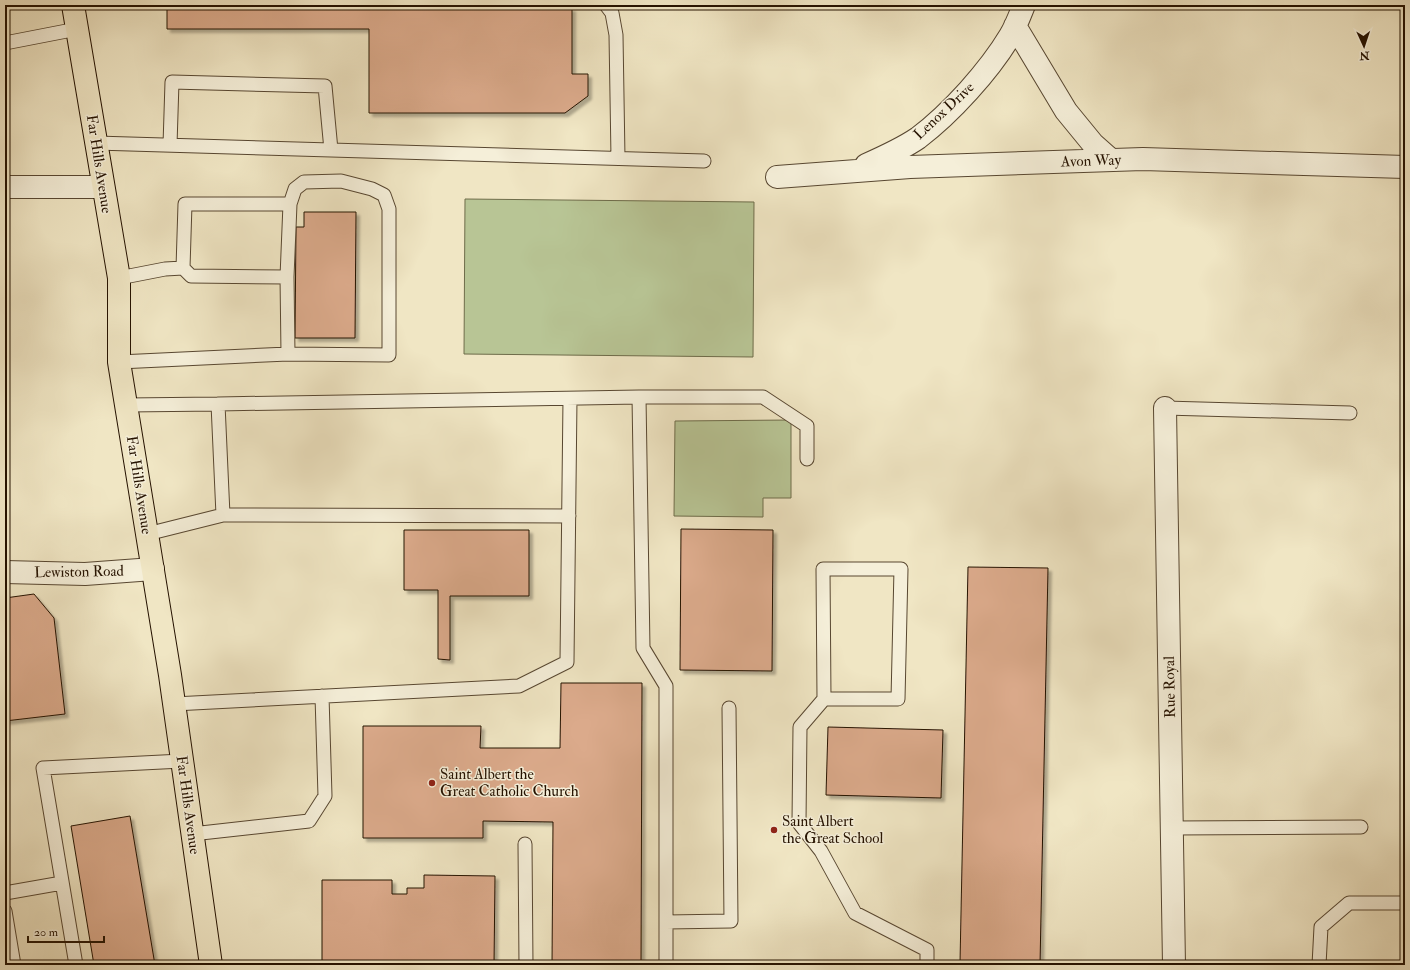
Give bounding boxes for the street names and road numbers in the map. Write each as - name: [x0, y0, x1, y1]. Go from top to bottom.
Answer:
- street label: Lenox Drive: [910, 78, 978, 144]
- street label: Far Hills Avenue: [82, 113, 116, 215]
- street label: Avon Way: [1060, 150, 1122, 172]
- street label: Far Hills Avenue: [122, 434, 156, 536]
- street label: Lewiston Road: [34, 562, 125, 582]
- street label: Rue Royal: [1160, 656, 1180, 718]
- street label: Far Hills Avenue: [172, 754, 204, 856]

